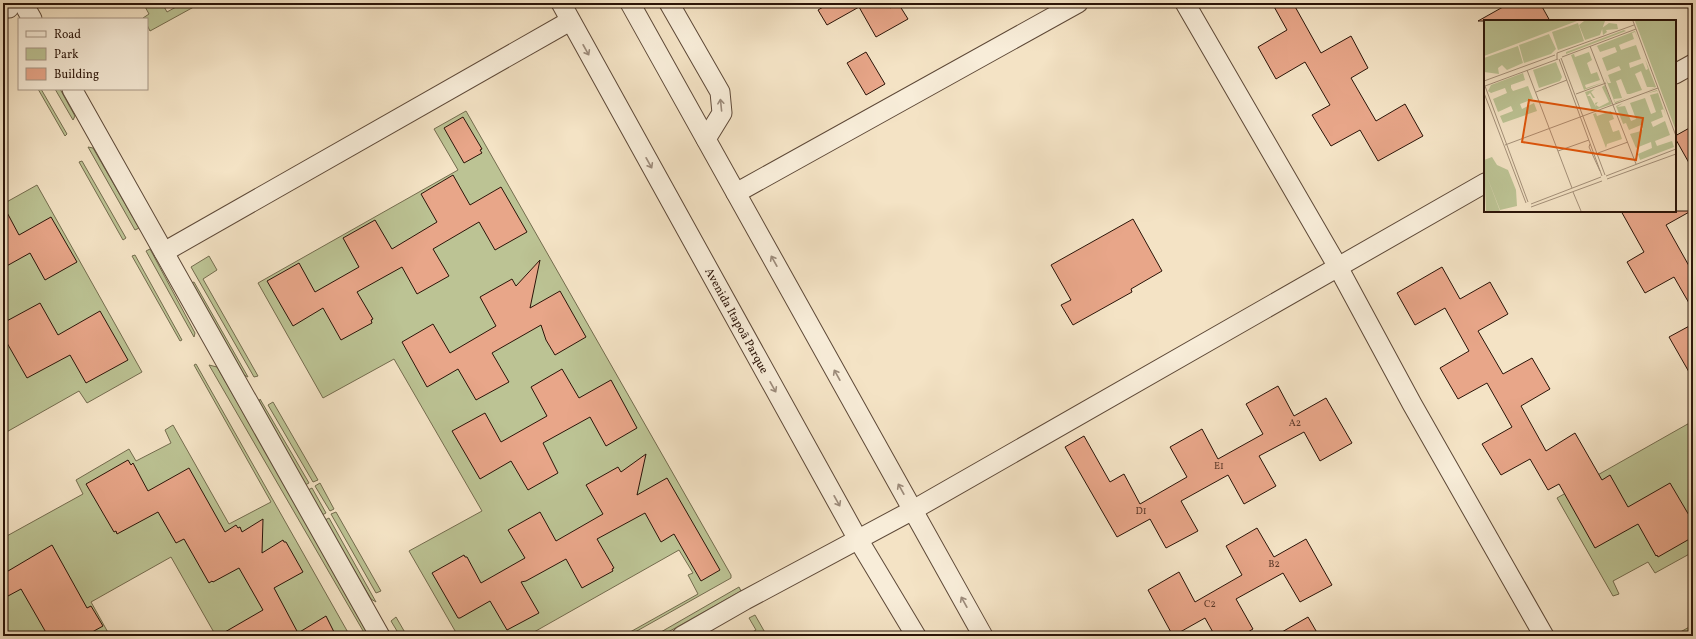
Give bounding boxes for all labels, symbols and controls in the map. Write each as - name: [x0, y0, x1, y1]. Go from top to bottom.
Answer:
- legend: [18, 18, 148, 90]
- inset map: [1484, 20, 1676, 212]
- text: Road: [54, 27, 81, 43]
- one-way arrow: [582, 44, 590, 56]
- text: Park: [54, 47, 79, 63]
- text: Building: [54, 67, 99, 83]
- one-way arrow: [717, 99, 725, 112]
- one-way arrow: [645, 157, 653, 169]
- one-way arrow: [770, 256, 777, 268]
- street label: Avenida Itapoã Parque: [700, 265, 772, 377]
- one-way arrow: [833, 369, 841, 381]
- one-way arrow: [770, 381, 778, 393]
- house number: A2: [1289, 416, 1301, 430]
- house number: E1: [1214, 459, 1224, 473]
- one-way arrow: [896, 483, 904, 495]
- one-way arrow: [833, 495, 841, 507]
- house number: D1: [1135, 504, 1147, 518]
- house number: B2: [1268, 557, 1280, 571]
- one-way arrow: [960, 596, 967, 608]
- house number: C2: [1204, 597, 1216, 611]

